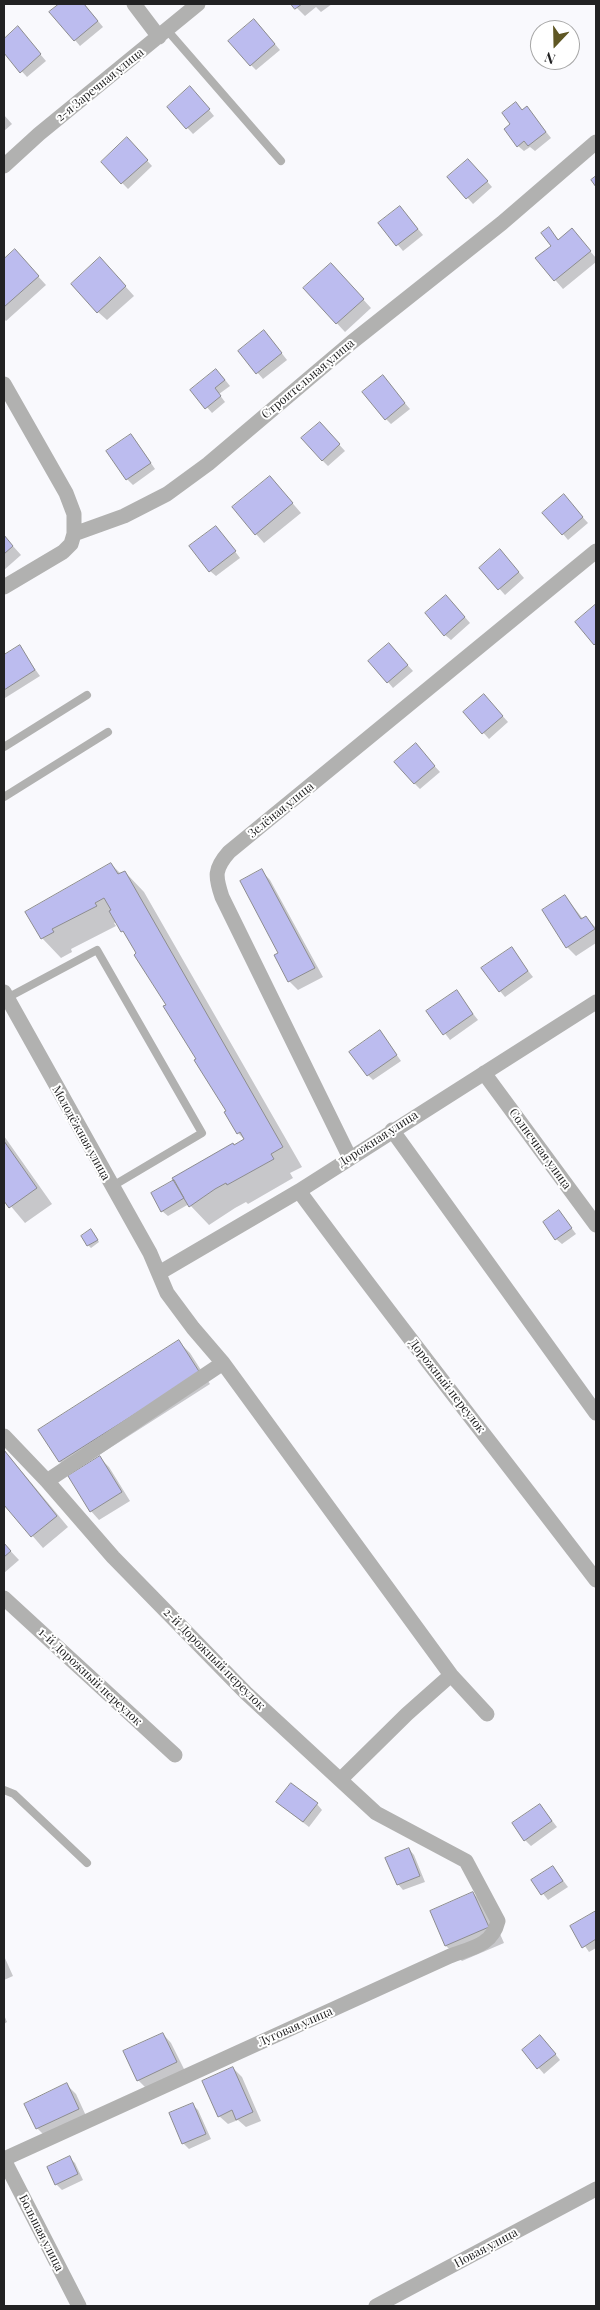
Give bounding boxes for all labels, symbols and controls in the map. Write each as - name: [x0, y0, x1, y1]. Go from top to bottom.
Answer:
- north arrow: [530, 20, 580, 70]
- street label: 2-я Заречная улица: [53, 45, 147, 125]
- text: N: [542, 48, 558, 69]
- street label: Строительная улица: [259, 336, 357, 422]
- street label: Зелёная улица: [245, 779, 317, 841]
- street label: Молодёжная улица: [49, 1083, 113, 1183]
- street label: Солнечная улица: [506, 1106, 574, 1192]
- street label: Дорожная улица: [335, 1108, 421, 1170]
- street label: Дорожный переулок: [406, 1336, 488, 1436]
- street label: 2-й Дорожный переулок: [160, 1605, 268, 1713]
- street label: 1-й Дорожный переулок: [35, 1625, 145, 1729]
- street label: Луговая улица: [255, 2004, 335, 2050]
- street label: Большая улица: [16, 2192, 66, 2274]
- street label: Новая улица: [452, 2225, 520, 2271]

